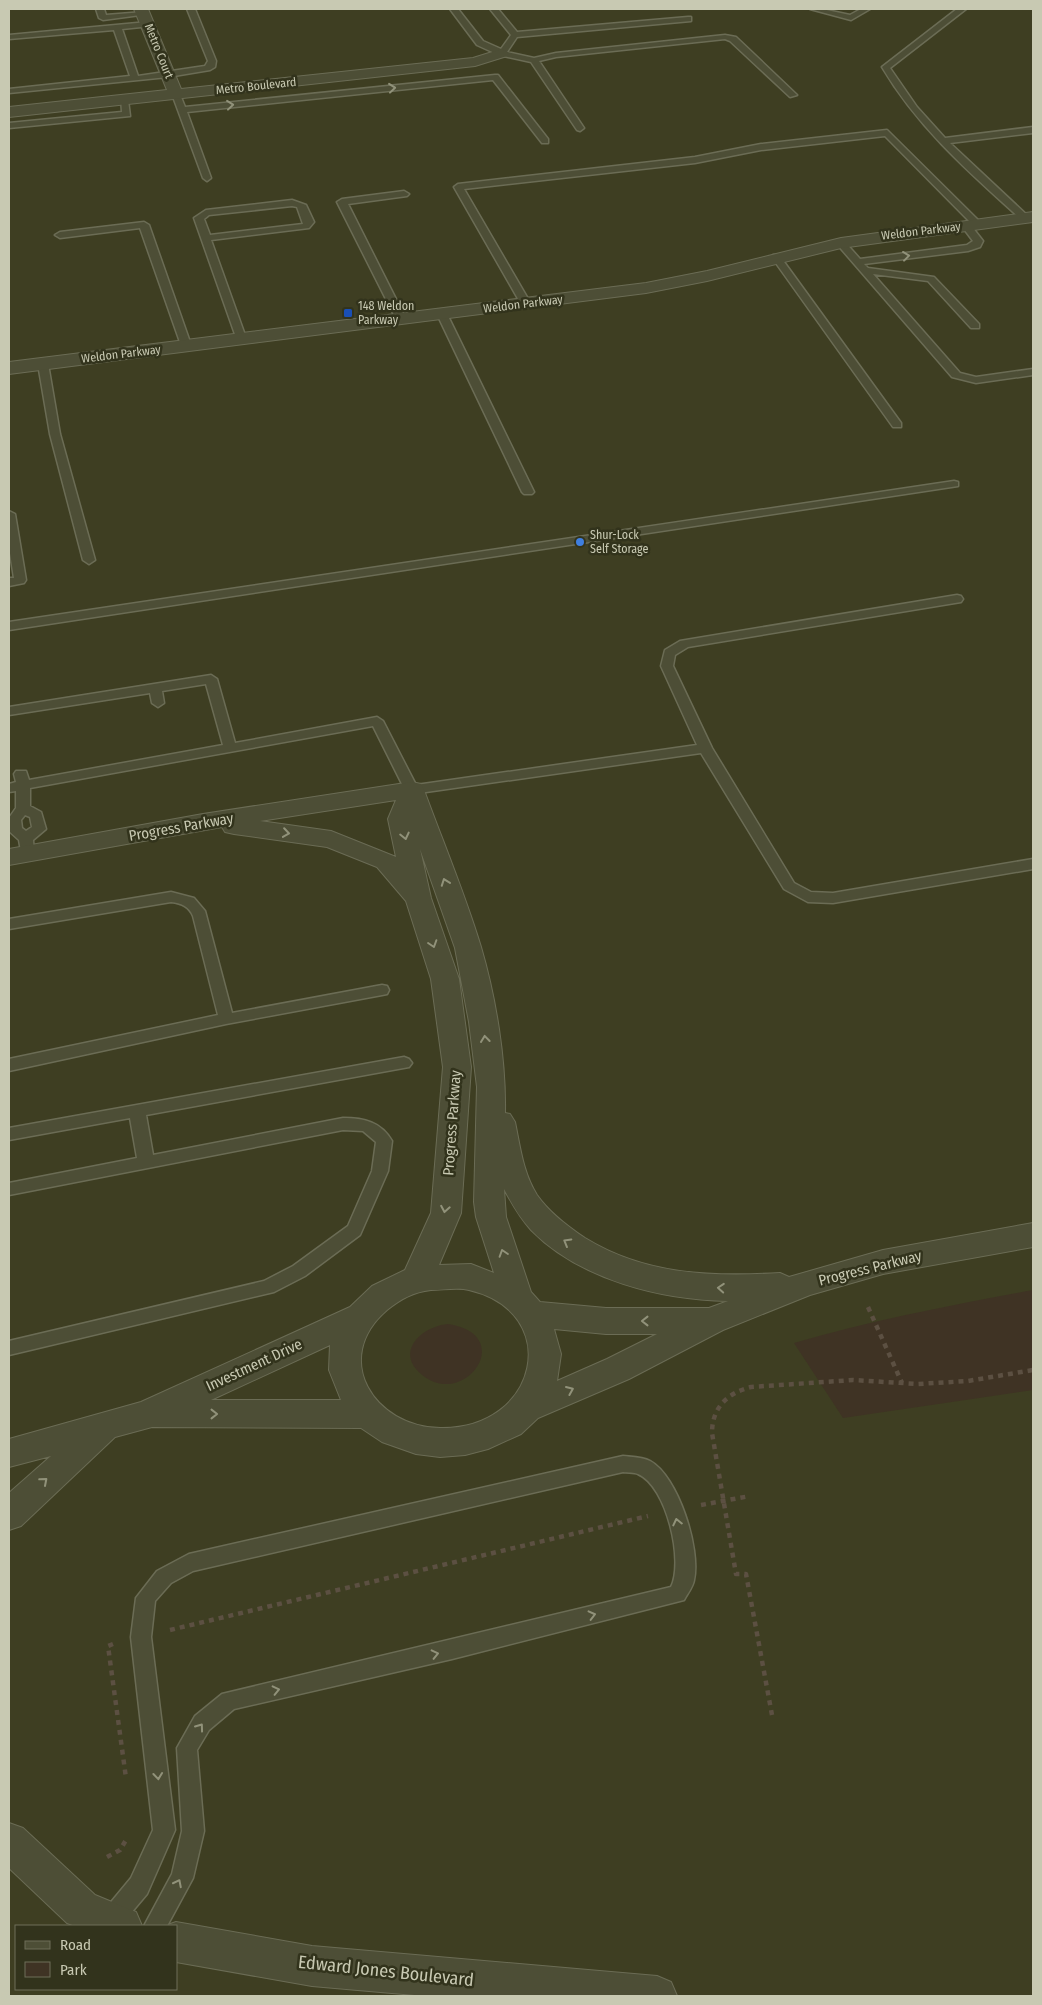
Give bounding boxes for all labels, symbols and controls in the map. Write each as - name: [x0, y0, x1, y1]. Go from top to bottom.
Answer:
- street label: Metro Court: [142, 22, 176, 81]
- street label: Metro Boulevard: [215, 75, 297, 97]
- one-way arrow: [388, 83, 396, 94]
- one-way arrow: [227, 100, 235, 111]
- street label: Weldon Parkway: [881, 219, 962, 243]
- one-way arrow: [902, 251, 910, 262]
- street label: Weldon Parkway: [483, 292, 564, 316]
- place label: 148 Weldon Parkway: [358, 299, 414, 327]
- marker: 148 Weldon Parkway: [342, 307, 354, 319]
- street label: Weldon Parkway: [81, 342, 162, 366]
- place label: Shur-Lock Self Storage: [590, 528, 649, 556]
- marker: Shur-Lock Self Storage: [574, 536, 586, 548]
- street label: Progress Parkway: [127, 809, 235, 845]
- one-way arrow: [282, 828, 290, 838]
- one-way arrow: [399, 831, 410, 840]
- one-way arrow: [440, 878, 450, 887]
- one-way arrow: [428, 940, 438, 948]
- one-way arrow: [480, 1034, 491, 1042]
- street label: Progress Parkway: [439, 1069, 465, 1176]
- one-way arrow: [441, 1204, 451, 1213]
- one-way arrow: [564, 1238, 573, 1248]
- street label: Progress Parkway: [816, 1246, 924, 1290]
- one-way arrow: [498, 1249, 508, 1257]
- one-way arrow: [717, 1282, 725, 1293]
- one-way arrow: [641, 1316, 649, 1326]
- street label: Investment Drive: [203, 1335, 305, 1395]
- one-way arrow: [565, 1385, 574, 1396]
- one-way arrow: [210, 1409, 218, 1419]
- one-way arrow: [39, 1478, 48, 1487]
- one-way arrow: [672, 1517, 683, 1526]
- one-way arrow: [588, 1610, 597, 1621]
- one-way arrow: [430, 1649, 439, 1660]
- one-way arrow: [272, 1685, 281, 1696]
- one-way arrow: [194, 1724, 203, 1733]
- one-way arrow: [152, 1772, 163, 1780]
- one-way arrow: [172, 1880, 182, 1889]
- legend: [15, 1925, 178, 1990]
- text: Road: [60, 1936, 91, 1954]
- street label: Edward Jones Boulevard: [297, 1951, 475, 1991]
- text: Park: [60, 1961, 87, 1979]

